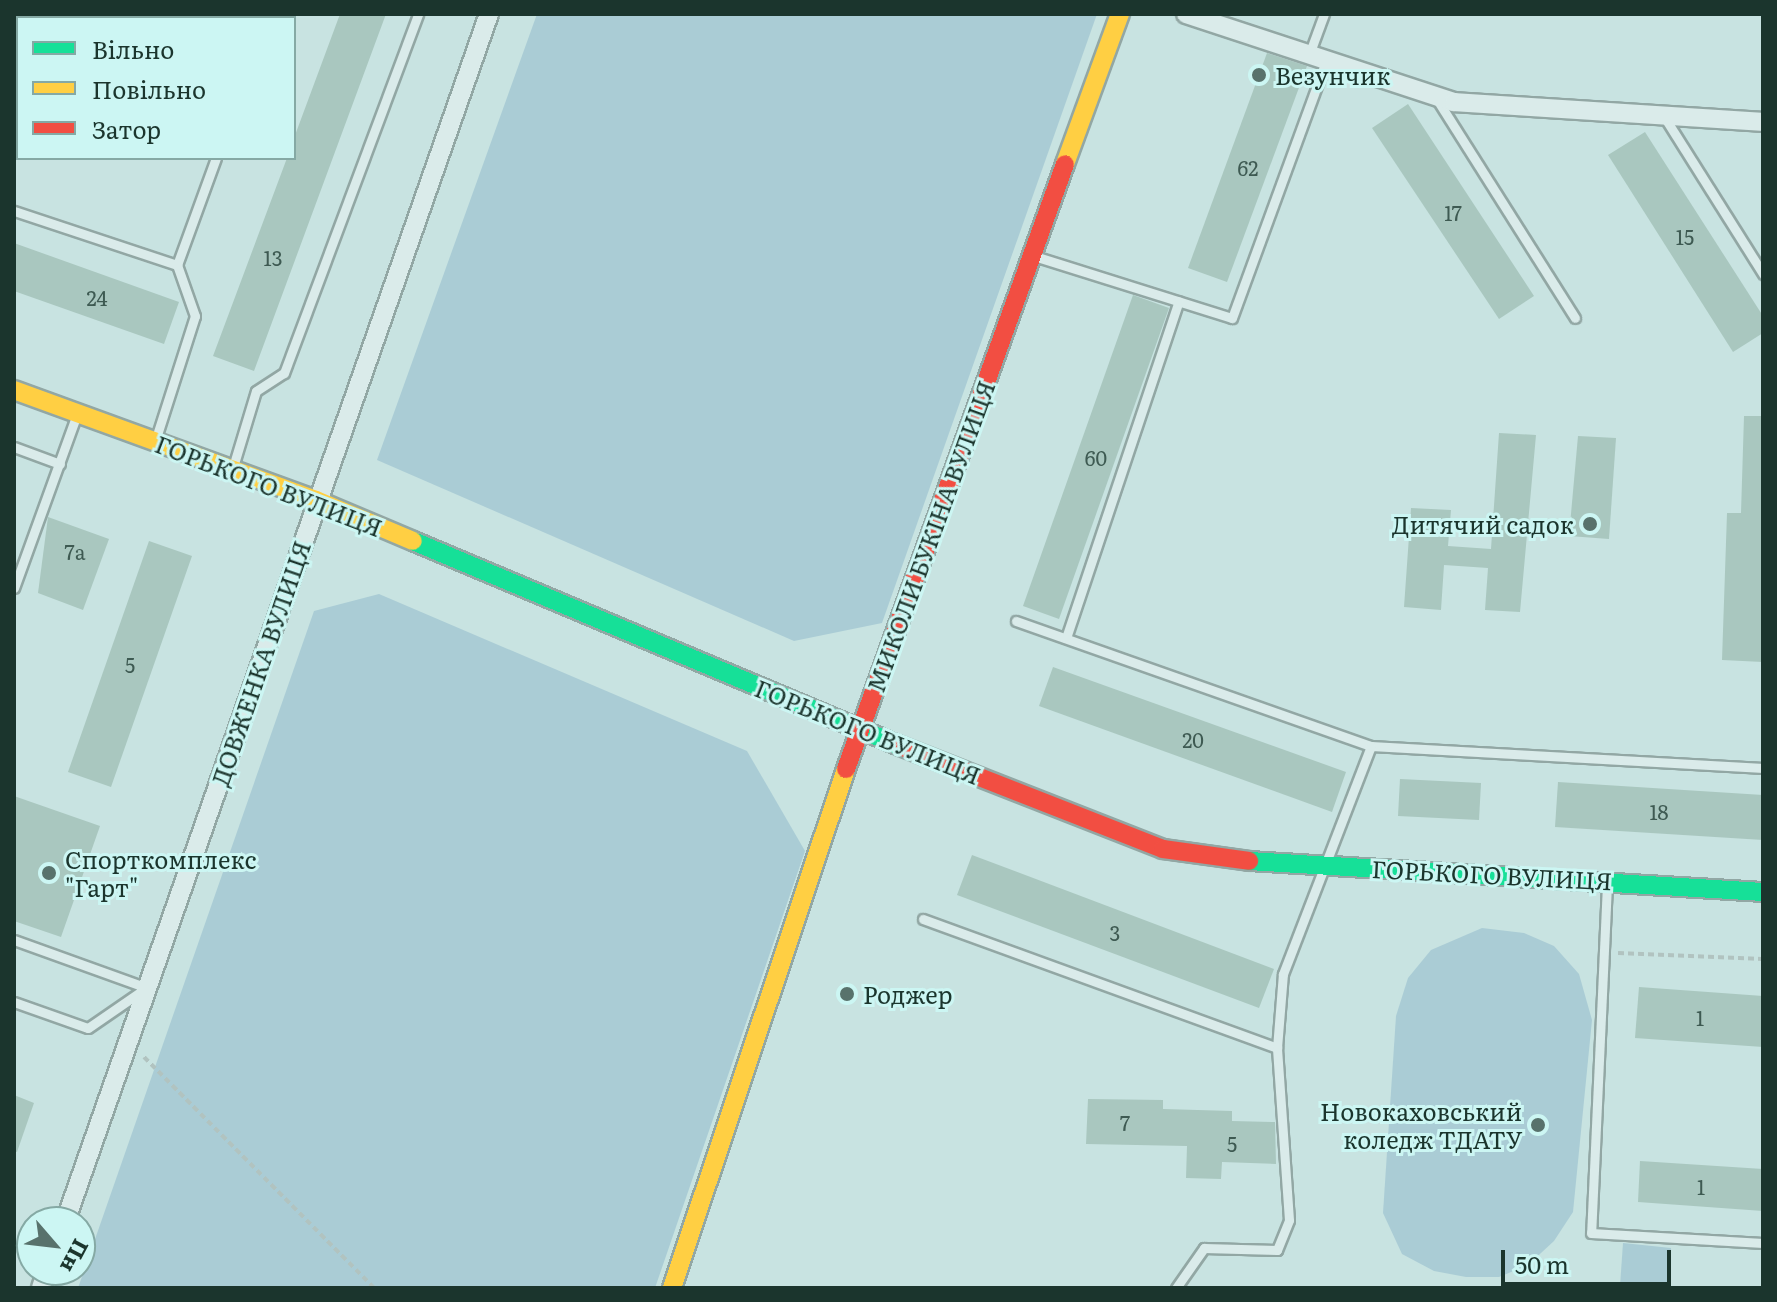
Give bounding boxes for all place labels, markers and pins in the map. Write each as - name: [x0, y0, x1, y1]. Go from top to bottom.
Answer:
- place label: Везунчик: [1275, 61, 1390, 89]
- marker: Везунчик: [1250, 66, 1268, 84]
- place label: Дитячий садок: [1392, 510, 1574, 538]
- marker: Дитячий садок: [1581, 515, 1599, 533]
- place label: Спорткомплекс "Гарт": [65, 845, 256, 901]
- marker: Спорткомплекс "Гарт": [40, 864, 58, 882]
- place label: Роджер: [863, 980, 952, 1008]
- marker: Роджер: [838, 985, 856, 1003]
- place label: Новокаховський коледж ТДАТУ: [1320, 1097, 1522, 1153]
- marker: Новокаховський коледж ТДАТУ: [1529, 1116, 1547, 1134]

